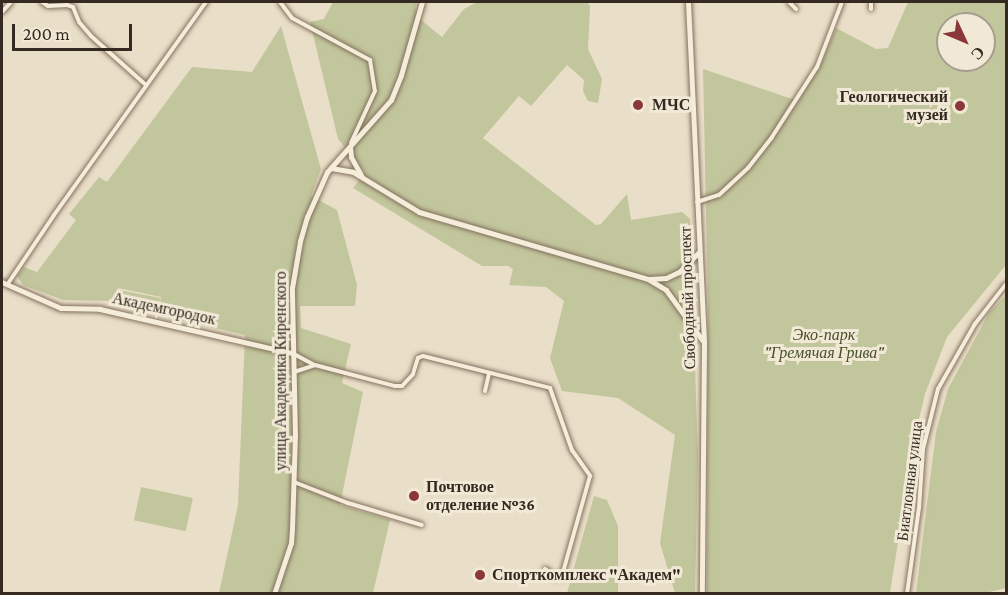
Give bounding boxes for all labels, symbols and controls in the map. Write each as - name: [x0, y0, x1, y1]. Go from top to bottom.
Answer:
- scale bar: [15, 12, 135, 50]
- north arrow: [936, 12, 996, 72]
- text: 200 m: [23, 24, 70, 44]
- text: С: [968, 43, 988, 64]
- place label: Геологический музей: [840, 87, 948, 125]
- place label: МЧС: [652, 95, 690, 115]
- marker: МЧС: [629, 96, 647, 114]
- marker: Геологический музей: [953, 99, 967, 113]
- street label: Свободный проспект: [676, 226, 700, 370]
- street label: улица Академика Киренского: [271, 271, 291, 471]
- street label: Академгородок: [111, 289, 217, 329]
- park label: Эко-парк "Гремячая Грива": [764, 325, 884, 363]
- street label: Биатлонная улица: [893, 420, 927, 542]
- place label: Почтовое отделение №36: [426, 477, 535, 515]
- marker: Почтовое отделение №36: [407, 489, 421, 503]
- place label: Спорткомплекс "Академ": [492, 565, 680, 585]
- marker: Спорткомплекс "Академ": [473, 568, 487, 582]

